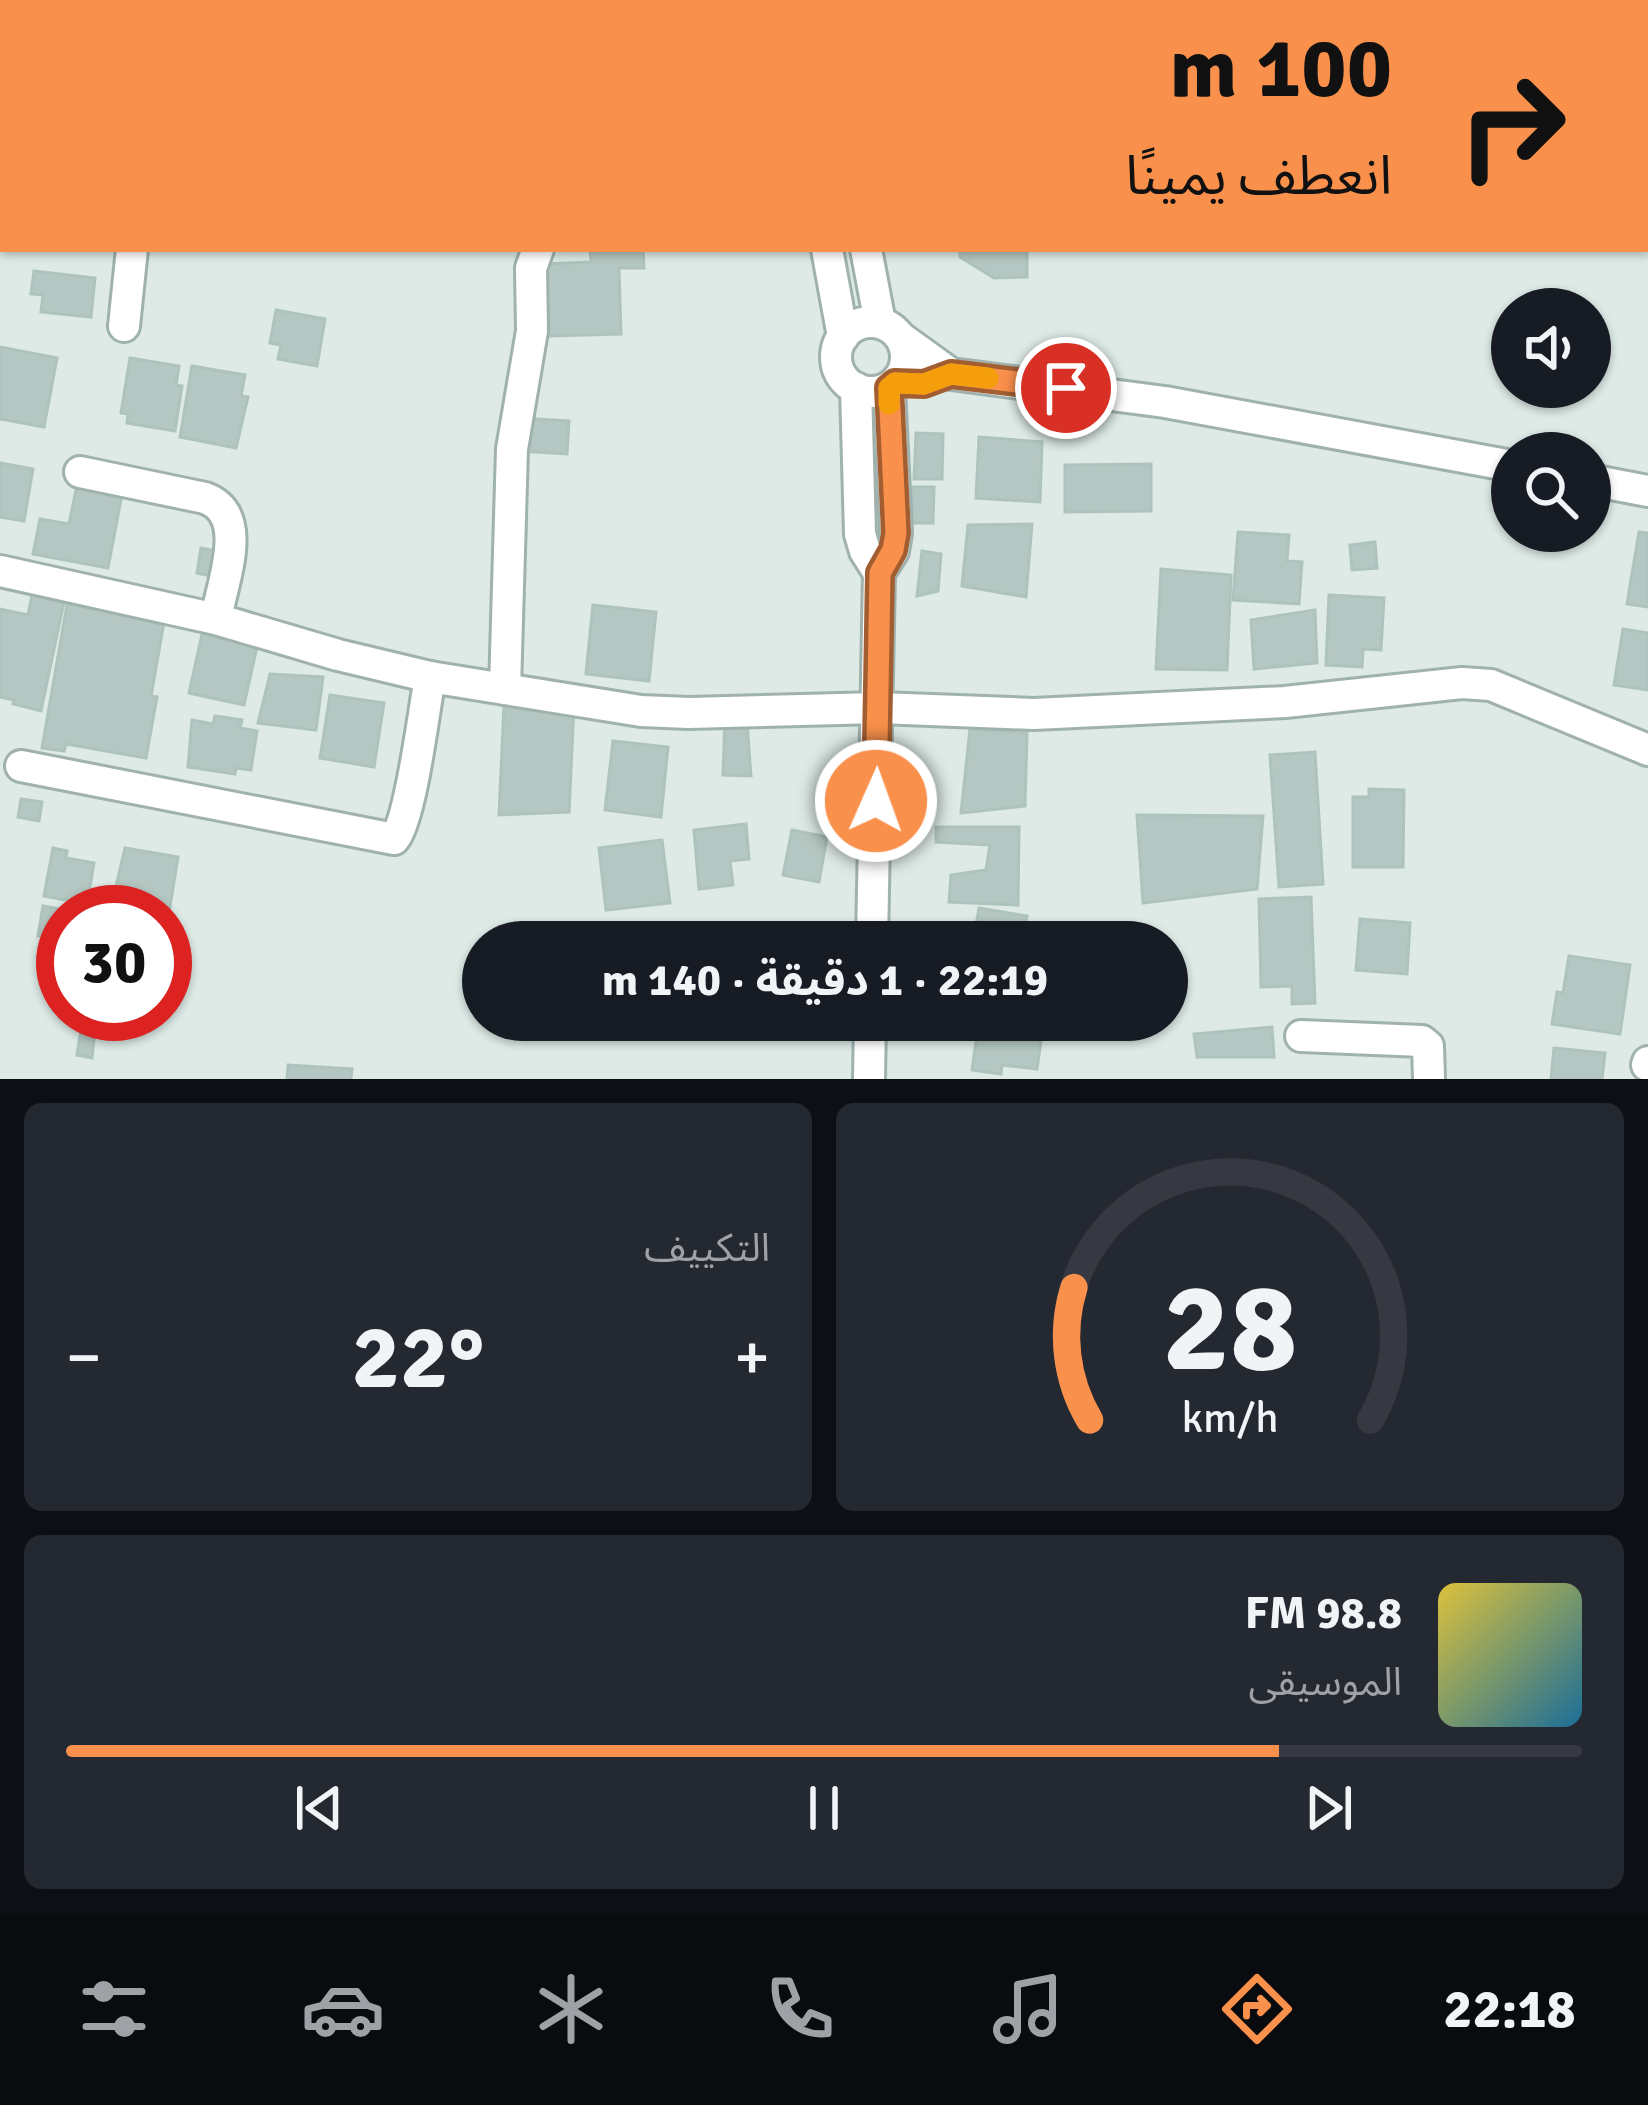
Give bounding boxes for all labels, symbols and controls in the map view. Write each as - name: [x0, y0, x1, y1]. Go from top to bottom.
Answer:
- text: 100 m: [1170, 17, 1392, 121]
- icon: right: [1434, 48, 1590, 204]
- text: انعطف يمينًا: [1125, 143, 1392, 210]
- map controls: [1491, 288, 1611, 552]
- button: sound: [1491, 288, 1611, 408]
- pin: [1015, 337, 1117, 439]
- icon: arrive: [1033, 355, 1099, 421]
- button: search: [1491, 432, 1611, 552]
- position arrow: [813, 738, 939, 864]
- speed limit sign: 30: [36, 885, 192, 1041]
- text: 22:19 · 1 دقيقة · 140 m: [602, 953, 1048, 1008]
- text: التكييف: [644, 1224, 770, 1272]
- text: 28: [1163, 1252, 1297, 1405]
- text: 22°: [351, 1302, 485, 1413]
- text: −: [66, 1317, 102, 1398]
- text: +: [734, 1317, 770, 1398]
- text: km/h: [1181, 1392, 1279, 1445]
- text: 98.8 FM: [1245, 1586, 1402, 1641]
- text: الموسيقى: [1248, 1658, 1402, 1706]
- icon: previous: [286, 1775, 352, 1841]
- icon: pause: [791, 1775, 857, 1841]
- icon: next: [1296, 1775, 1362, 1841]
- icon: filters: [72, 1967, 156, 2051]
- icon: car: [301, 1967, 385, 2051]
- icon: climate: [529, 1967, 613, 2051]
- icon: phone: [758, 1967, 842, 2051]
- icon: music: [986, 1967, 1070, 2051]
- icon: directions: [1215, 1967, 1299, 2051]
- text: 22:18: [1443, 1976, 1576, 2043]

